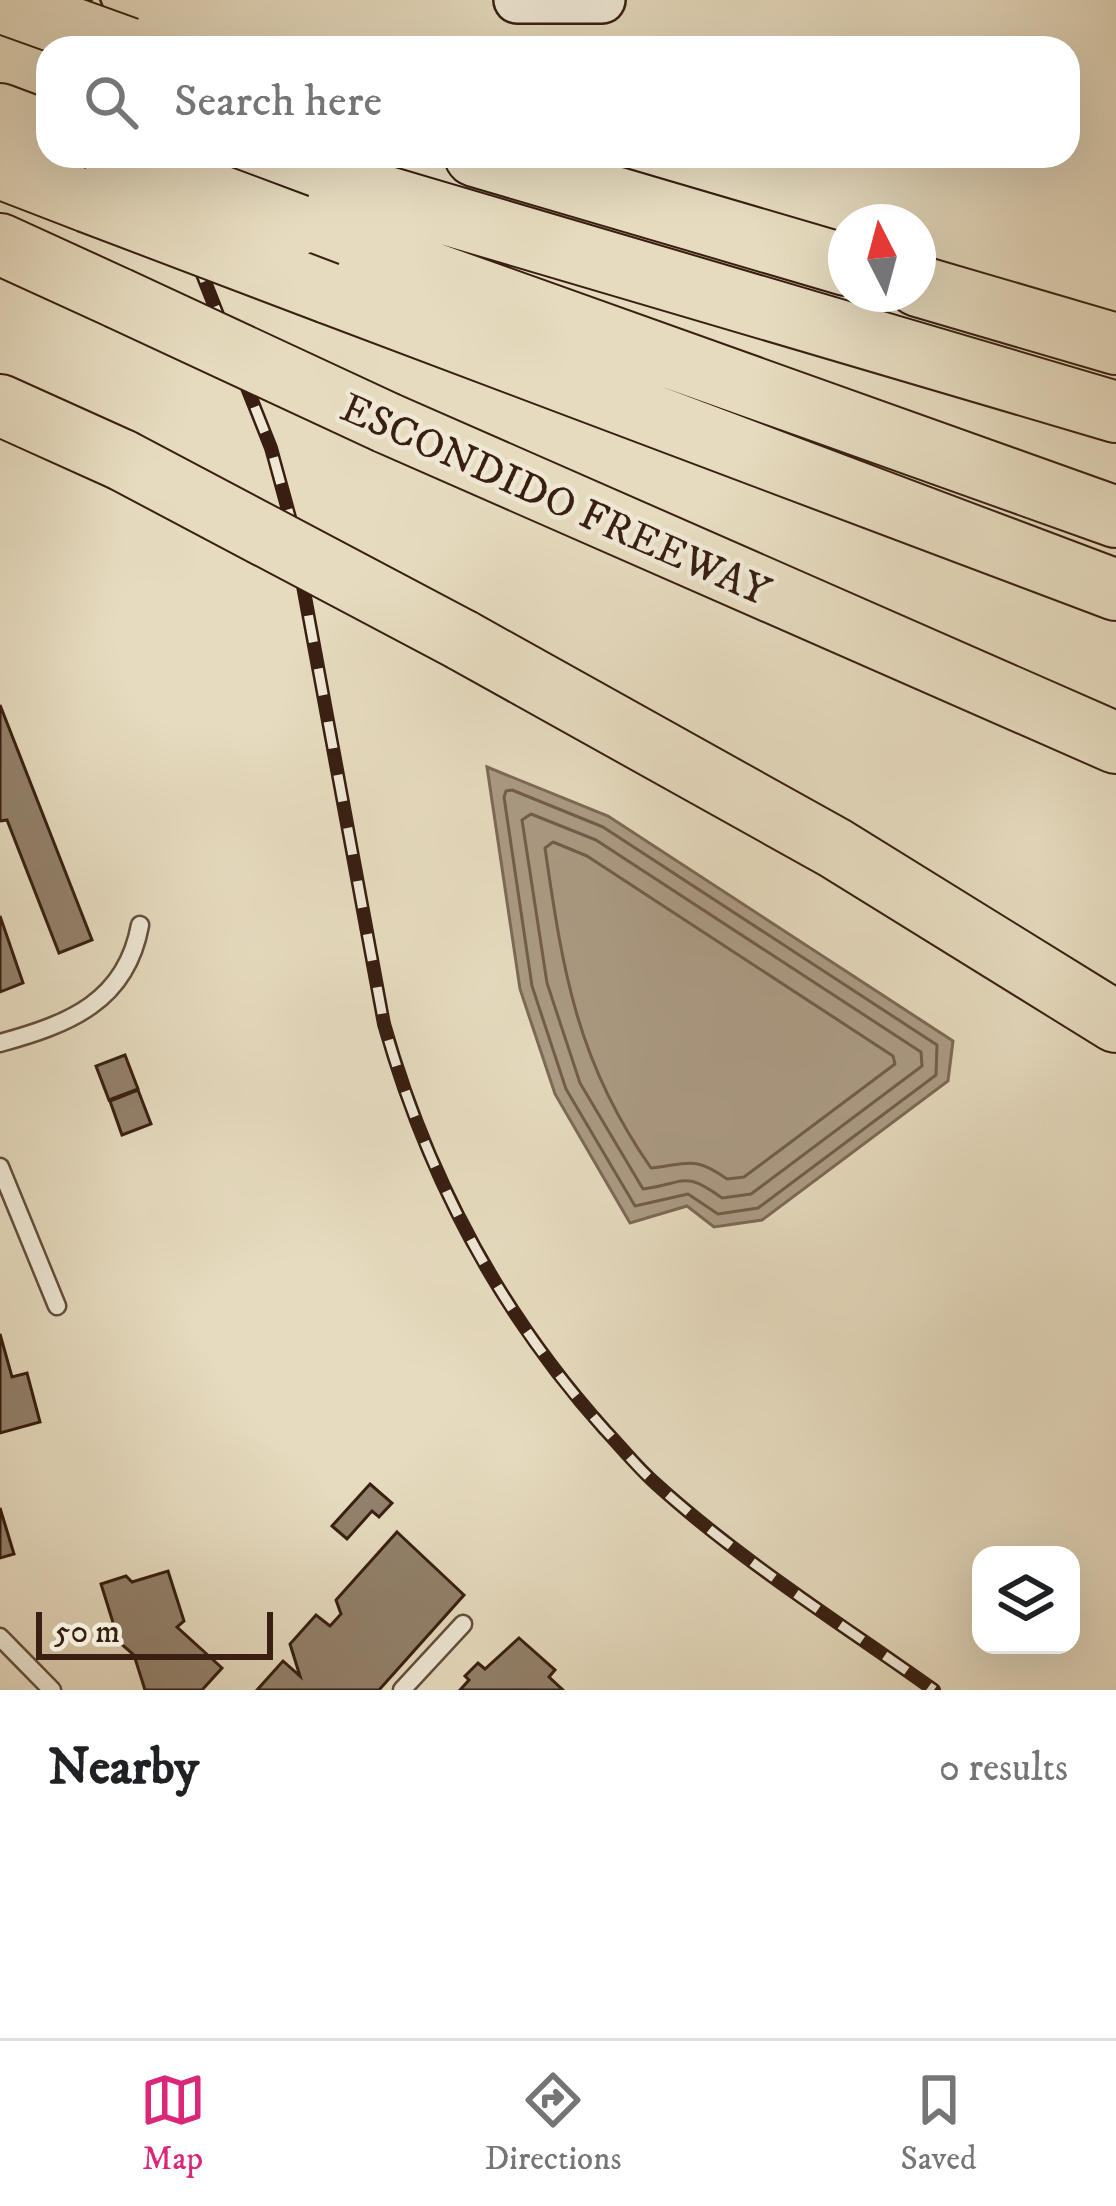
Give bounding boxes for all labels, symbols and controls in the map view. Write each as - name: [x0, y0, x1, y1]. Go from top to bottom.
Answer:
- search box: [36, 36, 1080, 168]
- icon: search: [78, 69, 144, 135]
- text: Search here: [174, 74, 382, 130]
- north arrow: [828, 204, 936, 312]
- street label: ESCONDIDO FREEWAY: [332, 383, 778, 619]
- map controls: [972, 1546, 1080, 1654]
- button: layers: [972, 1546, 1080, 1654]
- scale bar: [36, 1606, 273, 1659]
- text: 50 m: [54, 1612, 120, 1653]
- text: Nearby: [48, 1736, 199, 1800]
- text: 0 results: [939, 1744, 1068, 1793]
- tab: Map: [140, 2067, 206, 2180]
- tab: Directions: [485, 2067, 621, 2180]
- tab: Saved: [901, 2067, 976, 2180]

